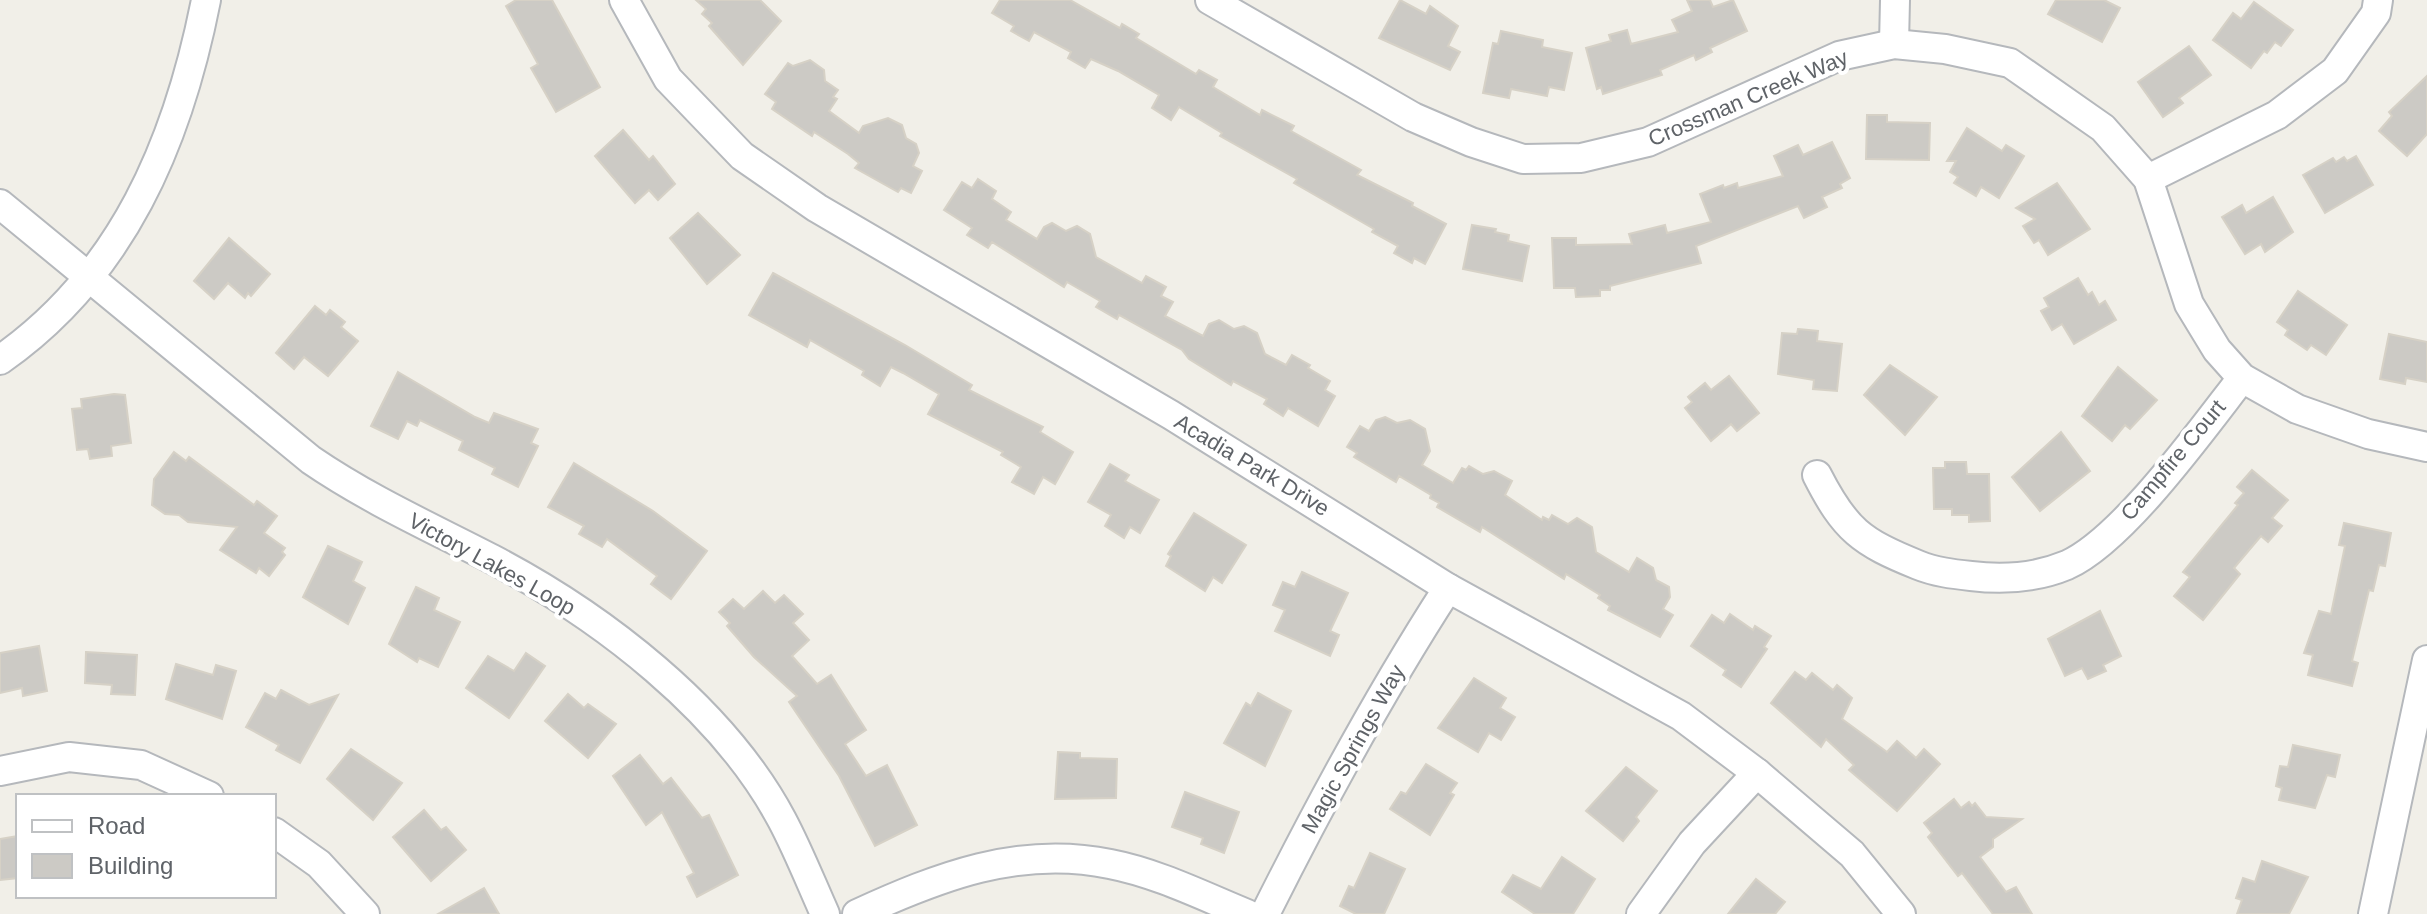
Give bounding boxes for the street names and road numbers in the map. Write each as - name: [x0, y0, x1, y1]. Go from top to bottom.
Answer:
- street label: Crossman Creek Way: [1644, 45, 1852, 151]
- street label: Campfire Court: [2115, 395, 2231, 525]
- street label: Acadia Park Drive: [1170, 409, 1334, 521]
- street label: Victory Lakes Loop: [404, 508, 580, 620]
- street label: Magic Springs Way: [1296, 660, 1410, 838]

